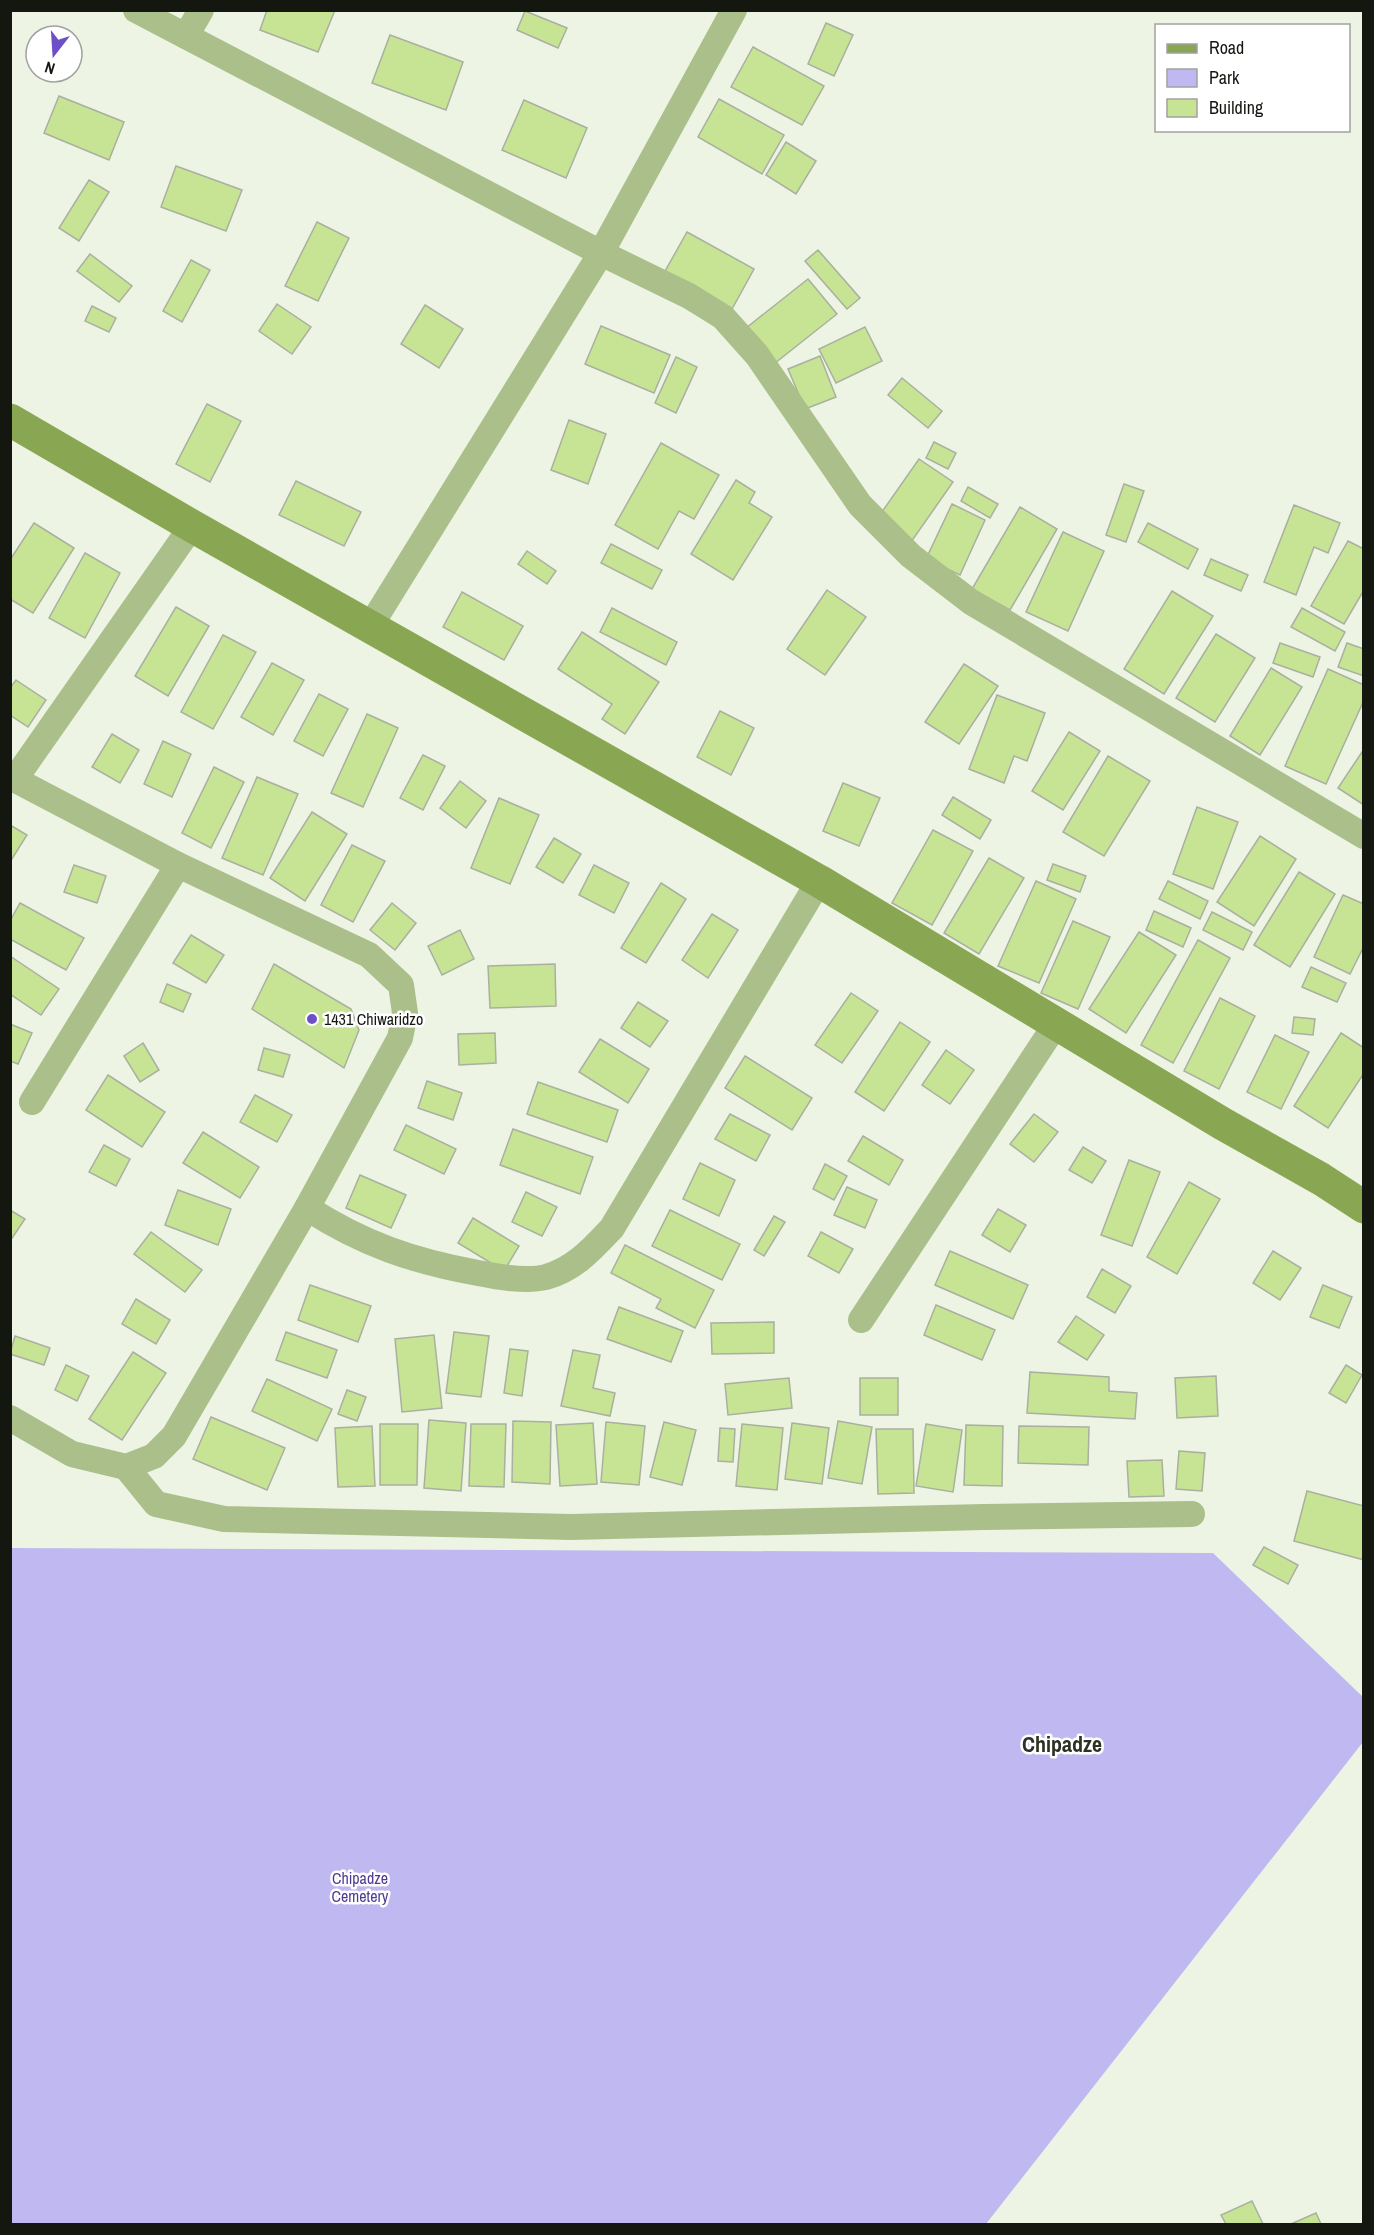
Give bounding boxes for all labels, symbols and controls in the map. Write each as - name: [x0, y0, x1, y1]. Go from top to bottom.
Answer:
- north arrow: [24, 24, 84, 84]
- legend: [1155, 24, 1350, 132]
- text: Road: [1209, 35, 1244, 60]
- text: N: [42, 56, 57, 80]
- text: Park: [1209, 65, 1240, 90]
- text: Building: [1209, 95, 1264, 120]
- place label: 1431 Chiwaridzo: [324, 1008, 423, 1030]
- marker: 1431 Chiwaridzo: [305, 1012, 319, 1026]
- district label: Chipadze: [1022, 1729, 1102, 1759]
- park label: Chipadze Cemetery: [332, 1867, 389, 1907]

